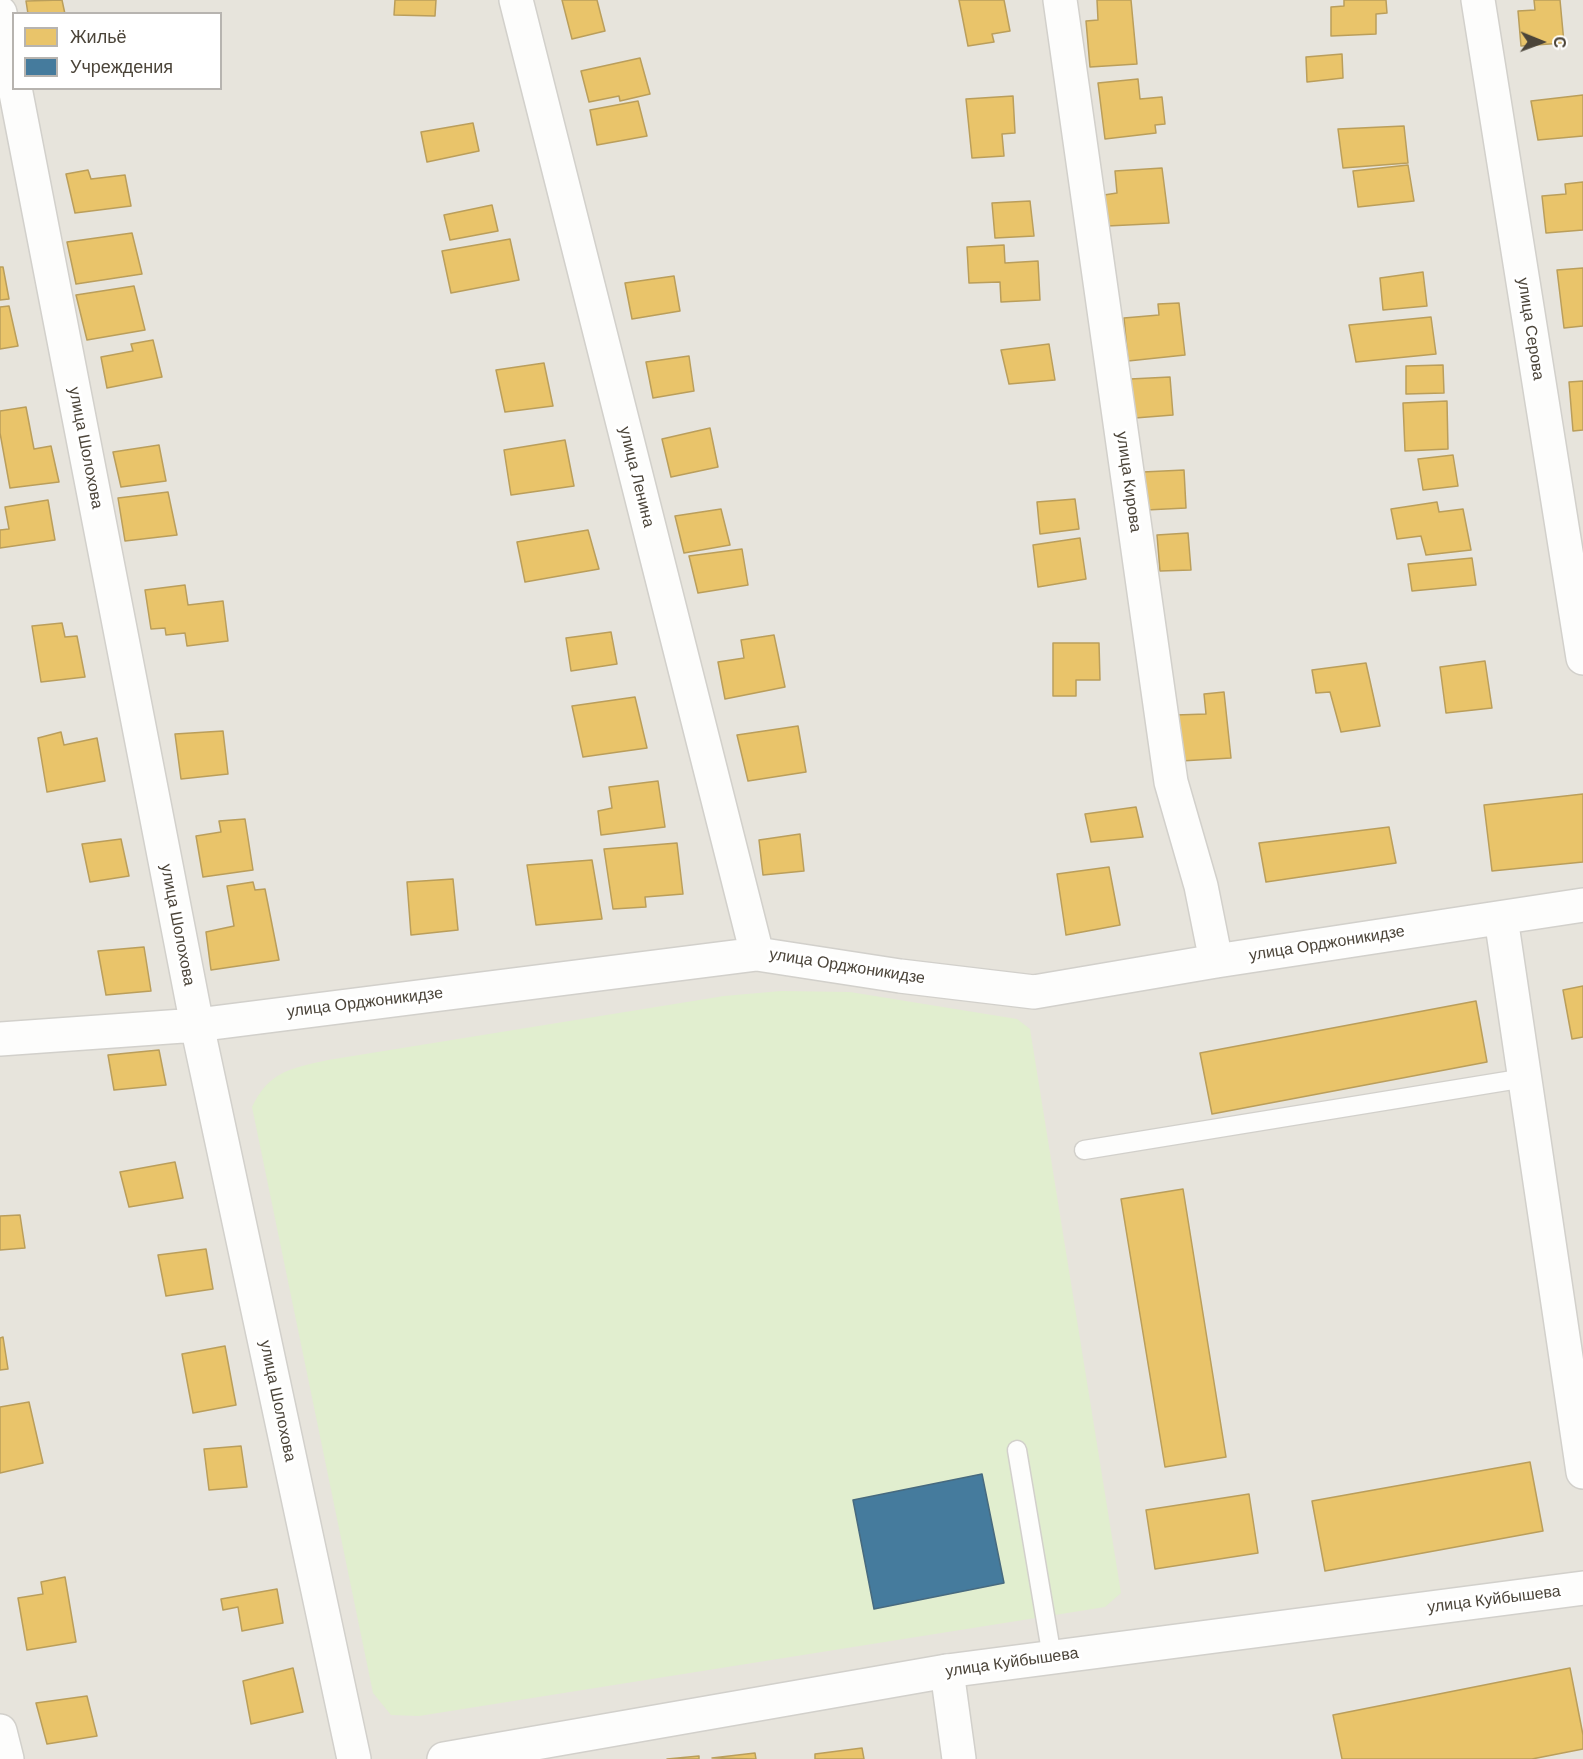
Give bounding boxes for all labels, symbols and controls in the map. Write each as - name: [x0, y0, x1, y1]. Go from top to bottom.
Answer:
- legend: [12, 12, 222, 90]
- north arrow: [1511, 12, 1571, 72]
- text: Жильё: [70, 25, 127, 49]
- text: С: [1549, 36, 1570, 48]
- text: Учреждения: [70, 55, 173, 79]
- street label: улица Серова: [1512, 276, 1548, 382]
- street label: улица Шолохова: [64, 385, 106, 511]
- street label: улица Ленина: [614, 425, 658, 529]
- street label: улица Кирова: [1111, 430, 1145, 534]
- street label: улица Шолохова: [156, 862, 198, 988]
- street label: улица Орджоникидзе: [1248, 922, 1406, 966]
- street label: улица Орджоникидзе: [768, 945, 926, 989]
- street label: улица Орджоникидзе: [286, 984, 444, 1022]
- street label: улица Шолохова: [255, 1339, 299, 1463]
- street label: улица Куйбышева: [1426, 1582, 1562, 1618]
- street label: улица Куйбышева: [944, 1644, 1080, 1682]

